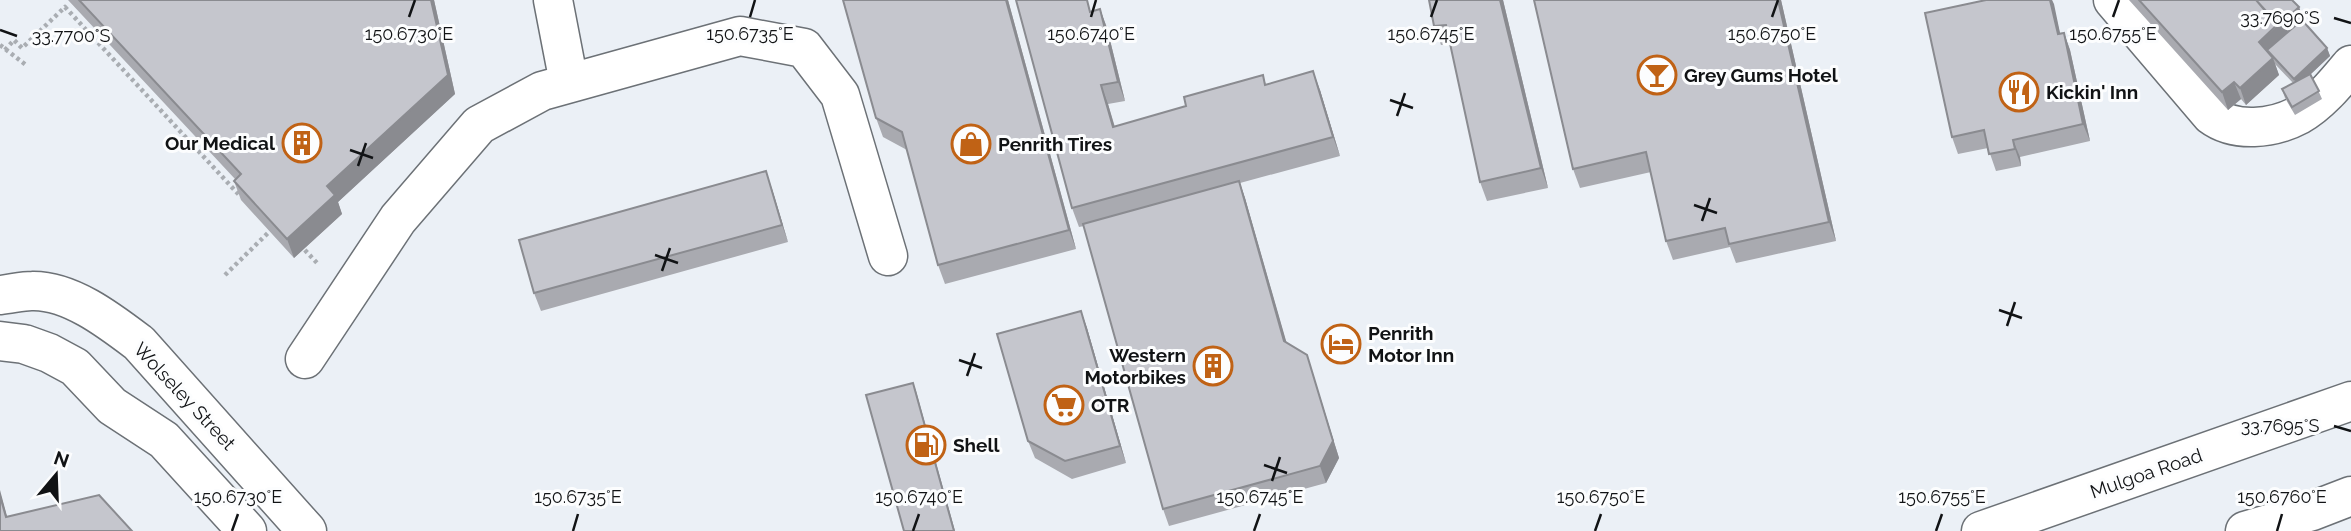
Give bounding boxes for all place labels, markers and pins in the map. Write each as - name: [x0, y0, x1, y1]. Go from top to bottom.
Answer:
- bar icon: Grey Gums Hotel: [1636, 54, 1678, 96]
- place label: Grey Gums Hotel: [1684, 64, 1839, 86]
- restaurant icon: Kickin' Inn: [1998, 71, 2040, 113]
- place label: Kickin' Inn: [2046, 81, 2138, 103]
- building icon: Our Medical: [281, 122, 323, 164]
- shop icon: Penrith Tires: [950, 123, 992, 165]
- place label: Our Medical: [165, 132, 276, 154]
- place label: Penrith Tires: [998, 133, 1112, 155]
- place label: Penrith Motor Inn: [1368, 322, 1454, 366]
- hotel icon: Penrith Motor Inn: [1320, 323, 1362, 365]
- place label: Western Motorbikes: [1085, 344, 1186, 388]
- building icon: Western Motorbikes: [1192, 345, 1234, 387]
- supermarket icon: OTR: [1043, 384, 1085, 426]
- place label: OTR: [1091, 394, 1130, 416]
- fuel station icon: Shell: [905, 424, 947, 466]
- place label: Shell: [953, 434, 1000, 456]

